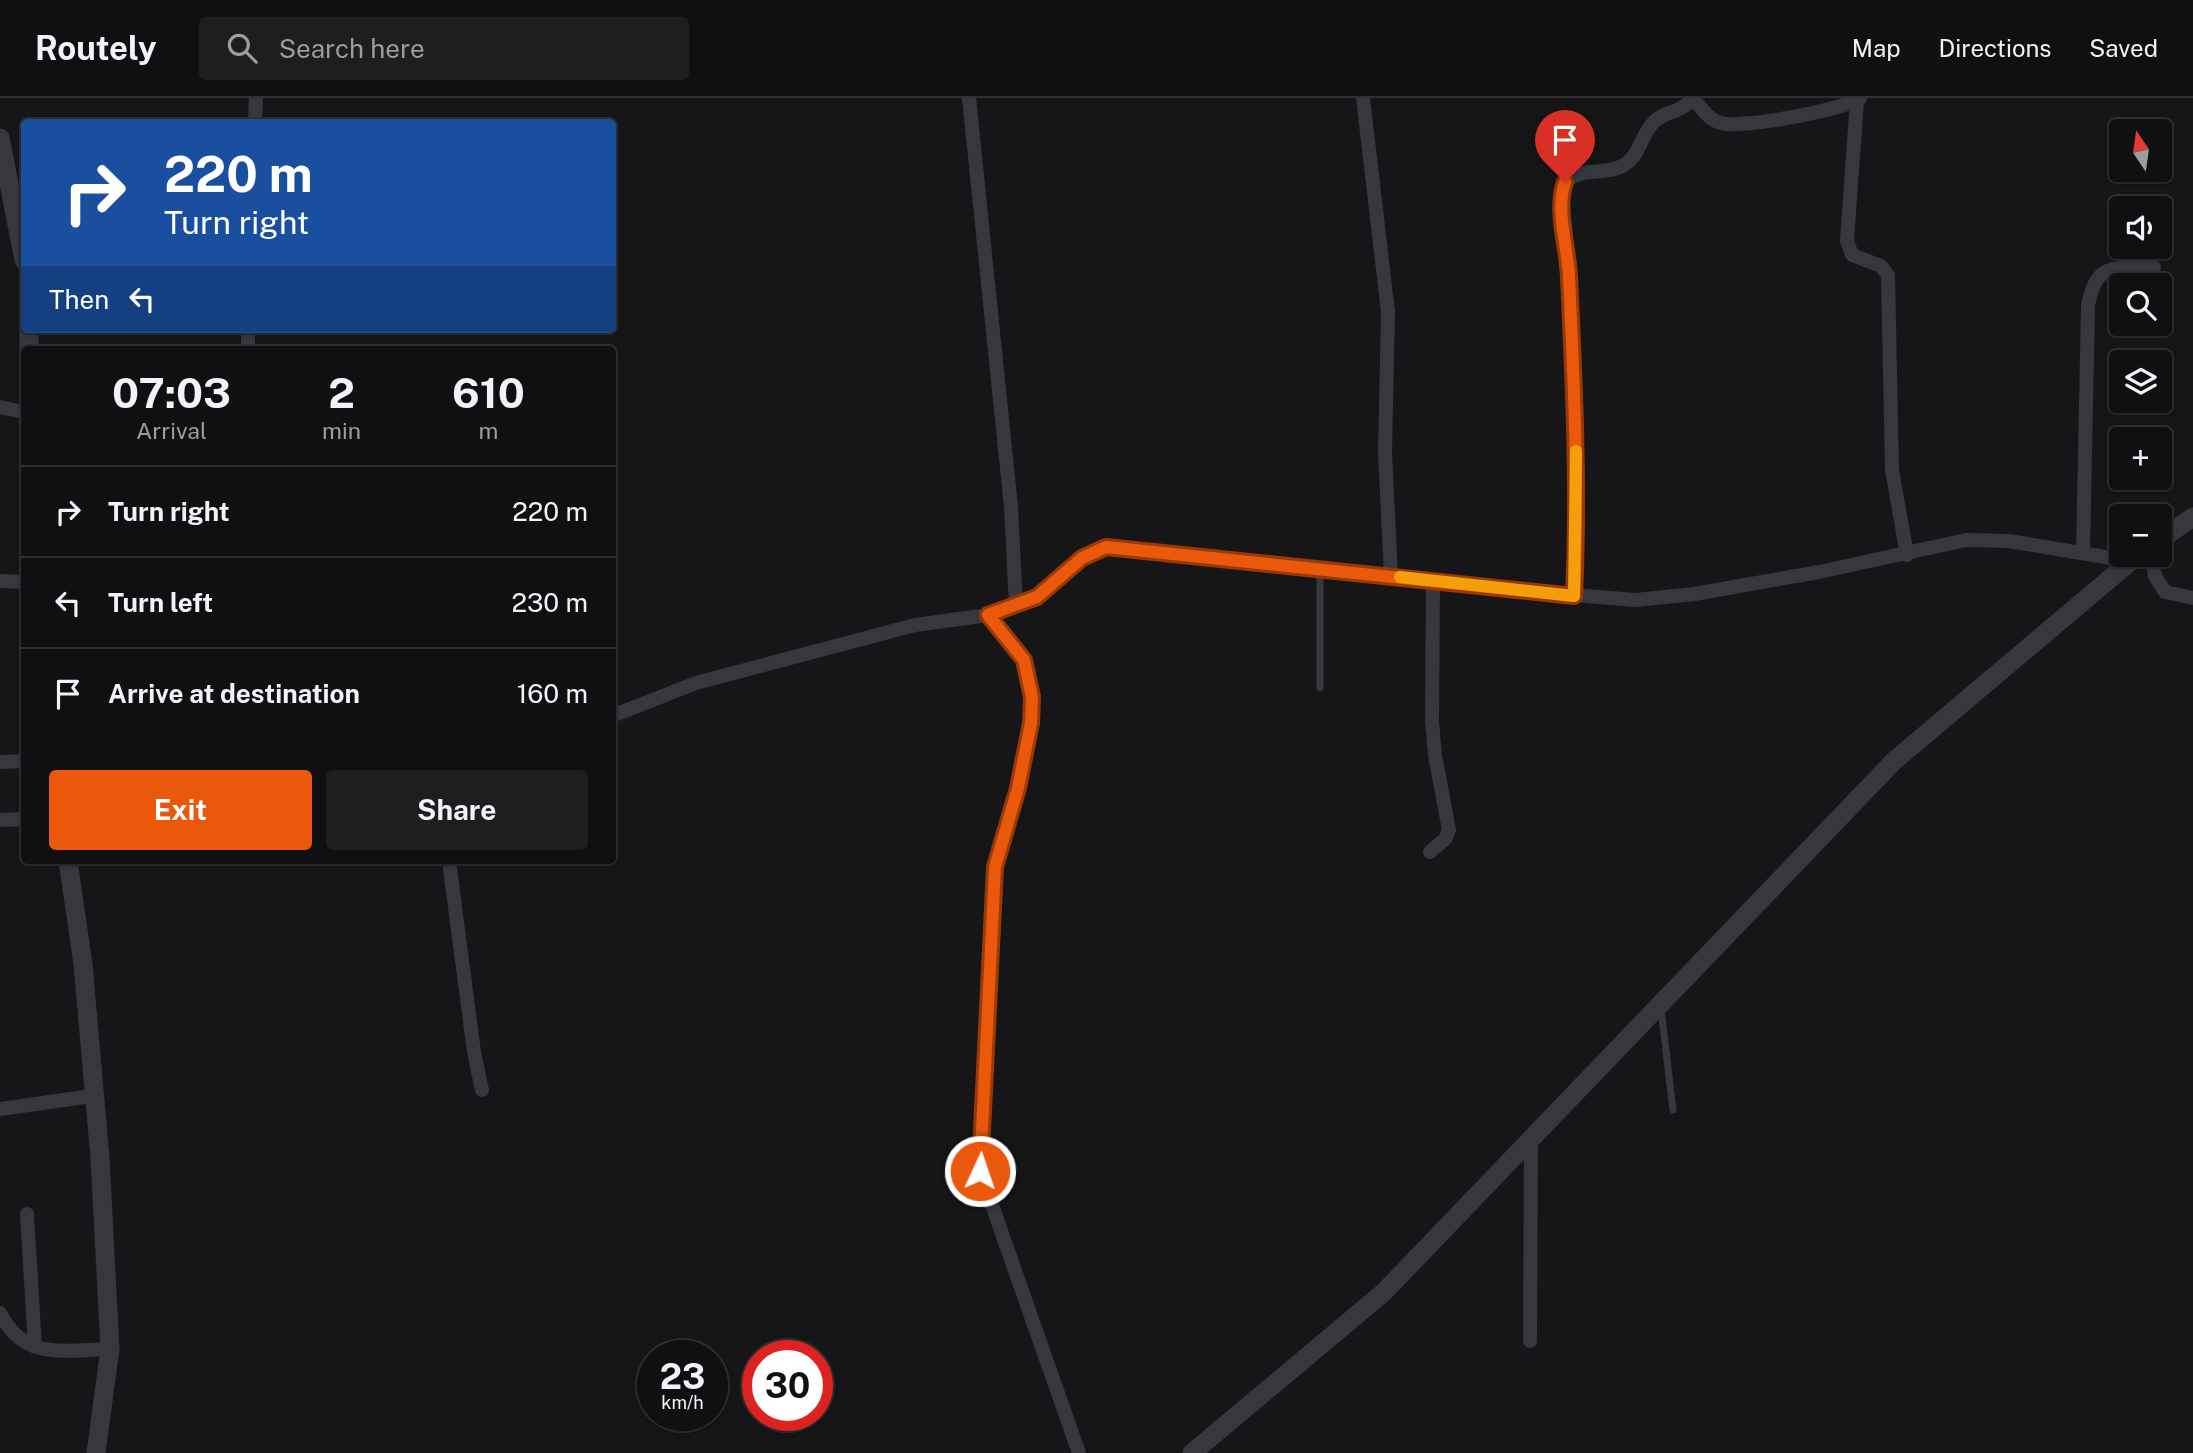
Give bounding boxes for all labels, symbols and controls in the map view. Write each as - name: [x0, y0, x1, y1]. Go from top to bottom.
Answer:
- search box: [199, 17, 689, 80]
- text: Routely: [35, 29, 157, 67]
- icon: search: [223, 29, 261, 67]
- text: Search here: [279, 33, 425, 64]
- text: Map: [1852, 34, 1901, 62]
- text: Directions: [1939, 34, 2051, 62]
- text: Saved: [2089, 34, 2158, 62]
- pin: [1535, 110, 1595, 182]
- north arrow: [2109, 119, 2172, 182]
- map controls: [2109, 119, 2172, 567]
- icon: arrive: [1546, 121, 1584, 159]
- text: 220 m: [164, 145, 313, 203]
- icon: right: [49, 147, 140, 238]
- button: sound: [2109, 196, 2172, 259]
- text: Turn right: [164, 204, 309, 241]
- button: search: [2109, 273, 2172, 336]
- icon: left: [123, 280, 161, 318]
- text: Then: [49, 284, 109, 315]
- button: layers: [2109, 350, 2172, 413]
- text: 07:03: [112, 368, 231, 417]
- text: 2: [328, 368, 355, 417]
- text: 610: [452, 368, 525, 417]
- text: Arrival: [136, 417, 207, 444]
- text: min: [322, 417, 361, 444]
- text: m: [479, 417, 498, 444]
- button: +: [2109, 427, 2172, 490]
- icon: right: [49, 493, 87, 531]
- text: Turn right: [108, 496, 230, 527]
- text: 220 m: [512, 496, 588, 527]
- button: −: [2109, 504, 2172, 567]
- icon: left: [49, 584, 87, 622]
- text: Turn left: [108, 587, 213, 618]
- text: 230 m: [512, 587, 588, 618]
- icon: arrive: [49, 675, 87, 713]
- text: Arrive at destination: [108, 678, 360, 709]
- text: 160 m: [517, 678, 588, 709]
- button: Exit: [49, 770, 312, 850]
- button: Share: [326, 770, 588, 850]
- position arrow: [943, 1134, 1017, 1208]
- speed limit sign: 30: [742, 1340, 833, 1431]
- text: 23: [660, 1356, 705, 1397]
- text: km/h: [661, 1392, 704, 1413]

